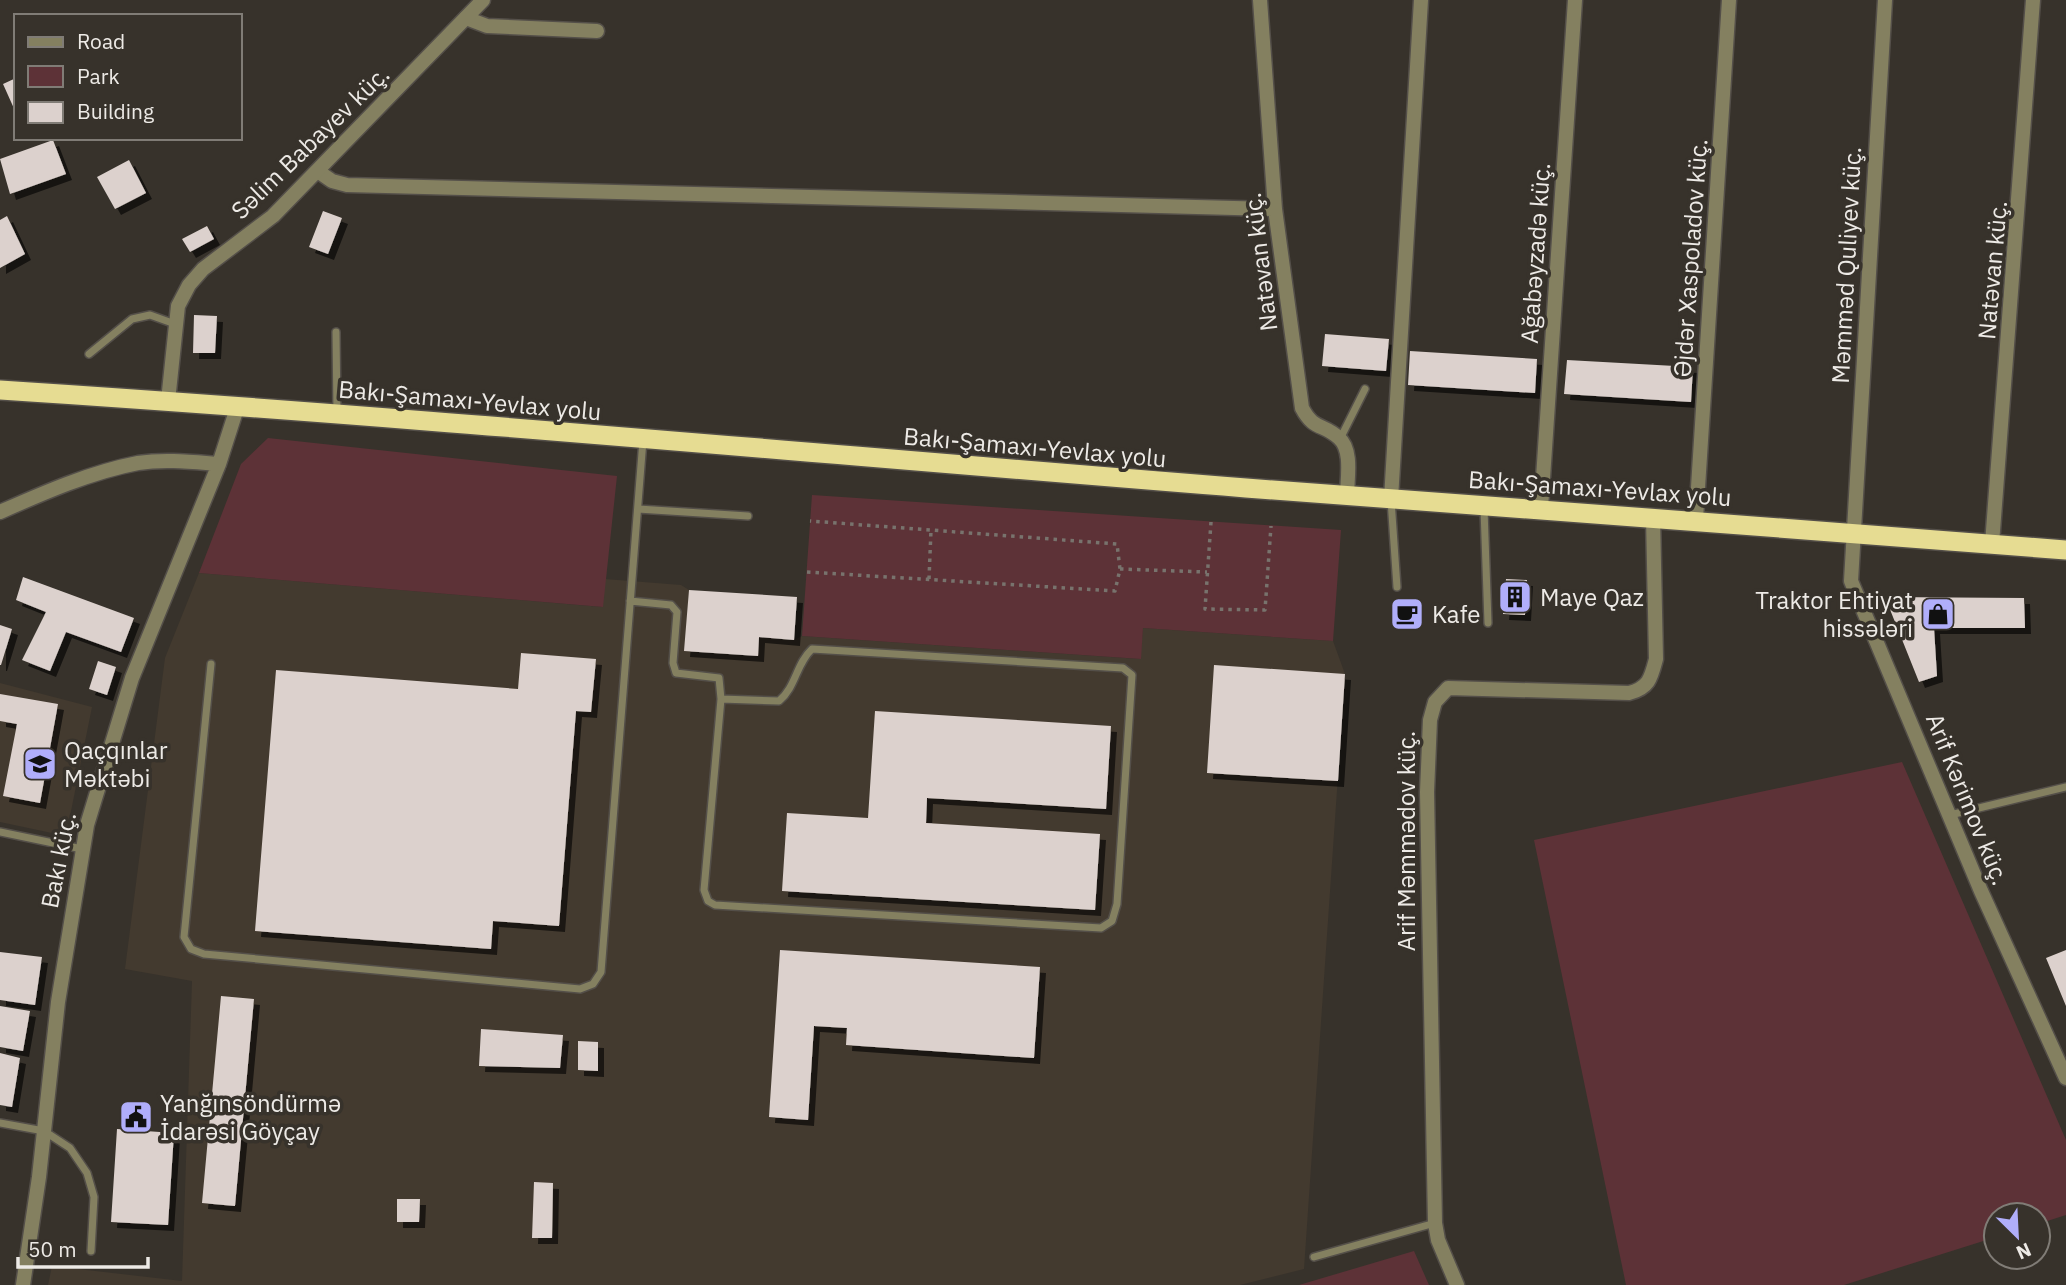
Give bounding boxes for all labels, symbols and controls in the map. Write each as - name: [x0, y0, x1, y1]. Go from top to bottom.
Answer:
- legend: [14, 14, 242, 140]
- text: Road: [77, 27, 125, 55]
- street label: Səlim Babayev küç.: [224, 58, 396, 226]
- text: Park: [77, 62, 120, 90]
- text: Building: [77, 97, 154, 125]
- street label: Əjdər Xaspoladov küç.: [1666, 137, 1714, 379]
- street label: Məmməd Quliyev küç.: [1824, 146, 1868, 384]
- street label: Ağabəyzadə küç.: [1513, 162, 1557, 344]
- street label: Natəvan küç.: [1236, 191, 1284, 333]
- street label: Natəvan küç.: [1970, 199, 2014, 341]
- street label: Bakı-Şamaxı-Yevlax yolu: [337, 373, 603, 427]
- street label: Bakı-Şamaxı-Yevlax yolu: [902, 420, 1168, 474]
- street label: Bakı-Şamaxı-Yevlax yolu: [1467, 463, 1733, 513]
- building icon: Maye Qaz: [1496, 578, 1534, 616]
- place label: Maye Qaz: [1540, 581, 1644, 613]
- place label: Traktor Ehtiyat hissələri: [1755, 584, 1913, 644]
- cafe icon: Kafe: [1388, 595, 1426, 633]
- shop icon: Traktor Ehtiyat hissələri: [1919, 595, 1957, 633]
- place label: Kafe: [1432, 598, 1481, 630]
- street label: Arif Kərimov küç.: [1919, 708, 2017, 890]
- street label: Arif Məmmədov küç.: [1390, 731, 1422, 951]
- place label: Qaçqınlar Məktəbi: [64, 734, 168, 794]
- school or university icon: Qaçqınlar Məktəbi: [21, 745, 59, 783]
- street label: Bakı küç.: [33, 809, 83, 911]
- place label: Yanğınsöndürmə İdarəsi Göyçay: [160, 1087, 341, 1147]
- public building icon: Yanğınsöndürmə İdarəsi Göyçay: [117, 1098, 155, 1136]
- north arrow: [1982, 1201, 2052, 1271]
- scale bar: [18, 1226, 147, 1270]
- text: 50 m: [28, 1235, 77, 1263]
- text: N: [2013, 1238, 2035, 1265]

